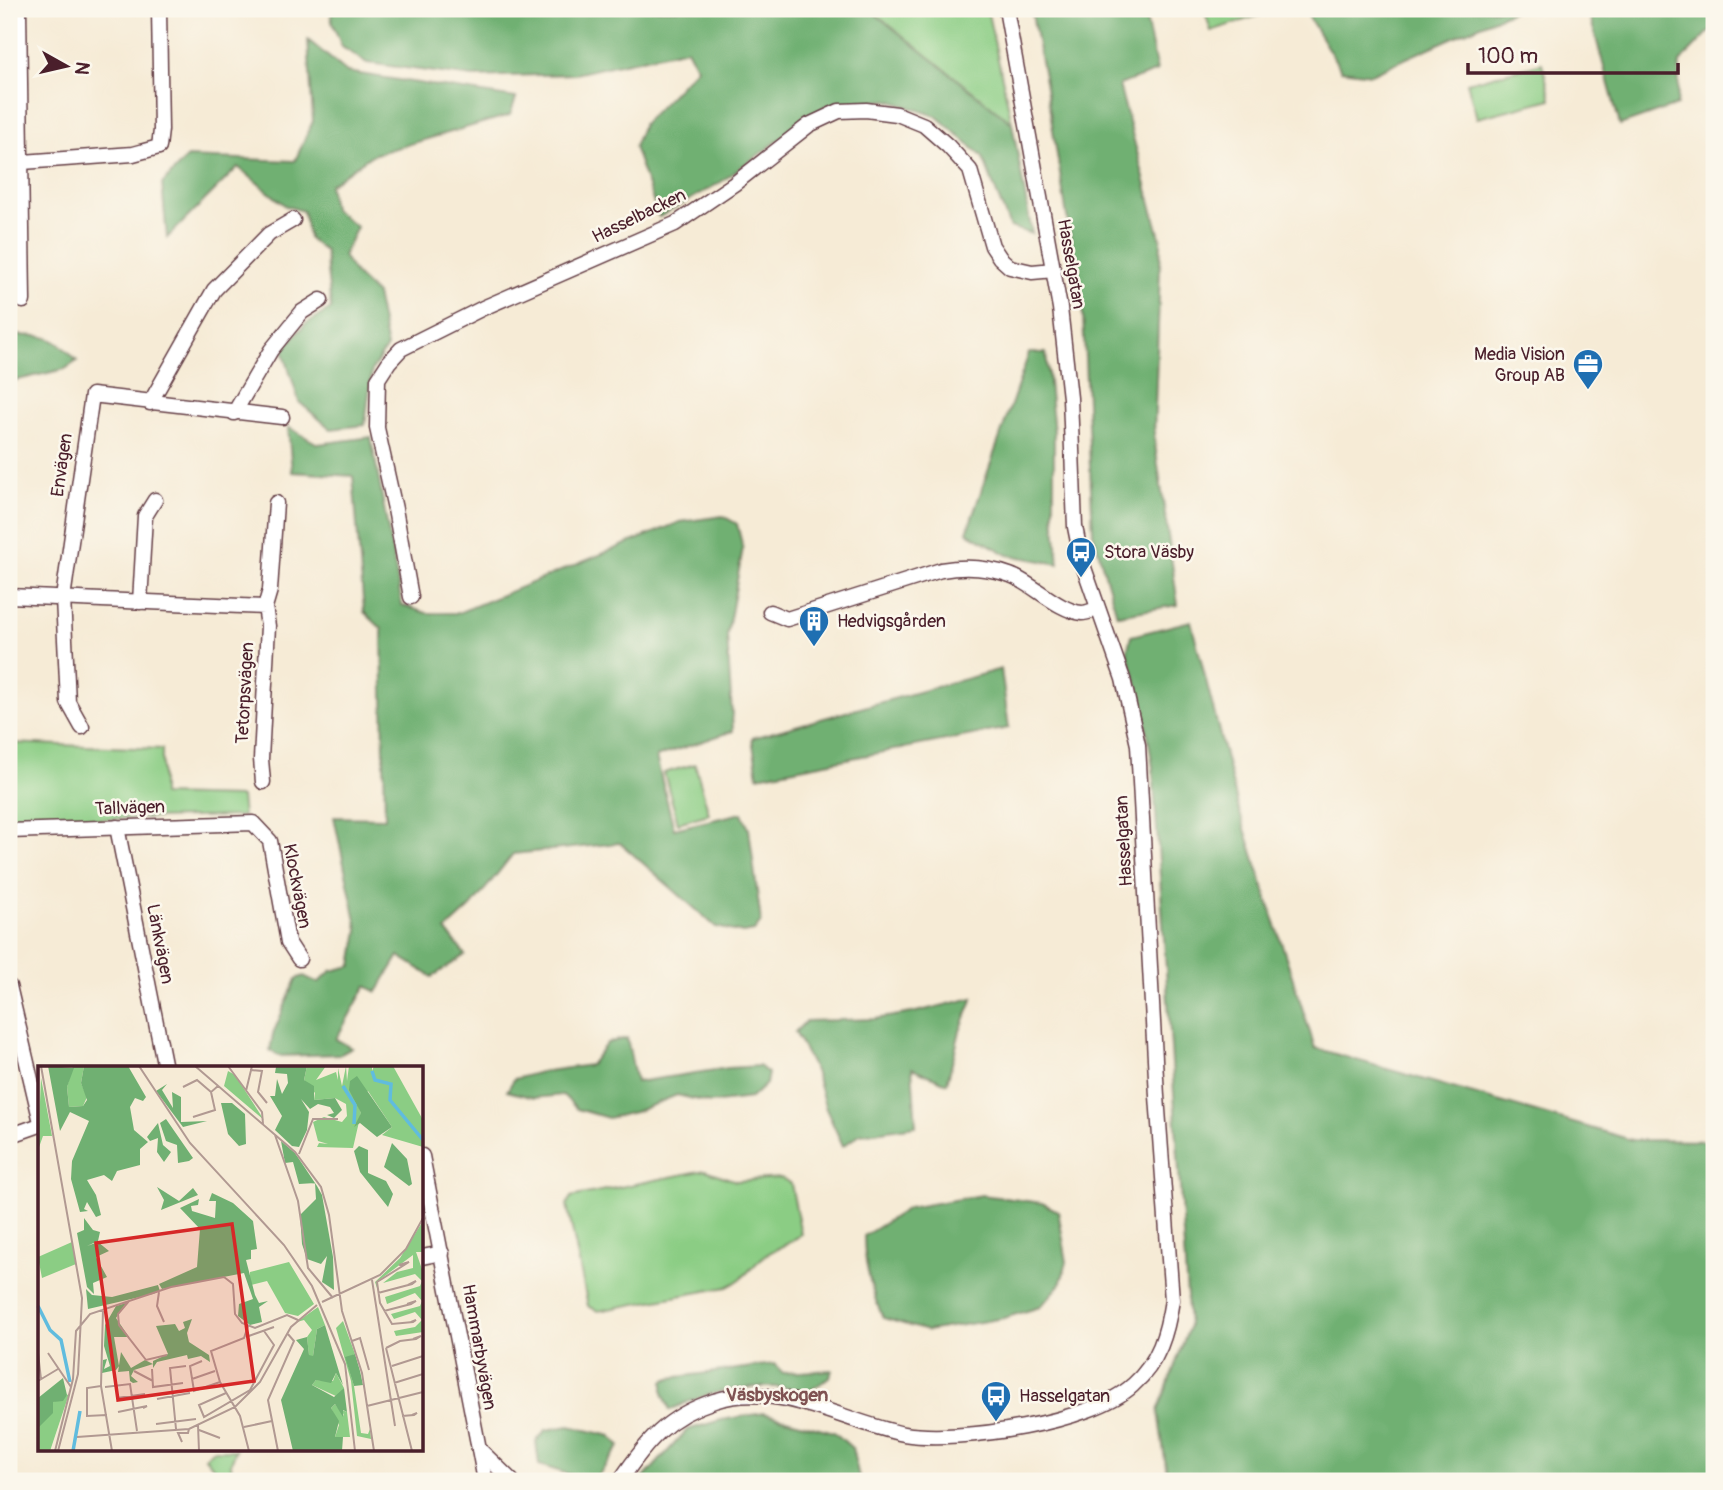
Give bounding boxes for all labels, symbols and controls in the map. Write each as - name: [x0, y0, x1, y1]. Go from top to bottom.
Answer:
- north arrow: [32, 32, 102, 102]
- scale bar: [1468, 32, 1678, 76]
- text: 100 m: [1478, 43, 1538, 70]
- text: N: [69, 60, 95, 76]
- street label: Hasselbacken: [588, 183, 690, 249]
- street label: Hasselgatan: [1052, 217, 1090, 311]
- place label: Media Vision Group AB: [1474, 343, 1565, 387]
- office icon: Media Vision Group AB: [1571, 347, 1605, 391]
- street label: Envägen: [46, 432, 78, 498]
- bus stop icon: Stora Väsby: [1064, 535, 1098, 579]
- place label: Stora Väsby: [1104, 541, 1194, 564]
- building icon: Hedvigsgården: [797, 604, 831, 648]
- place label: Hedvigsgården: [837, 610, 946, 633]
- street label: Tetorpsvägen: [231, 641, 259, 745]
- street label: Tallvägen: [94, 795, 166, 821]
- street label: Hasselgatan: [1110, 795, 1138, 887]
- street label: Klockvägen: [278, 842, 316, 930]
- street label: Länkvägen: [141, 902, 179, 986]
- inset map: [38, 1066, 424, 1452]
- street label: Hammarbyvägen: [457, 1282, 501, 1412]
- bus stop icon: Hasselgatan: [979, 1379, 1013, 1423]
- district label: Väsbyskogen: [726, 1383, 828, 1407]
- place label: Hasselgatan: [1019, 1385, 1110, 1408]

